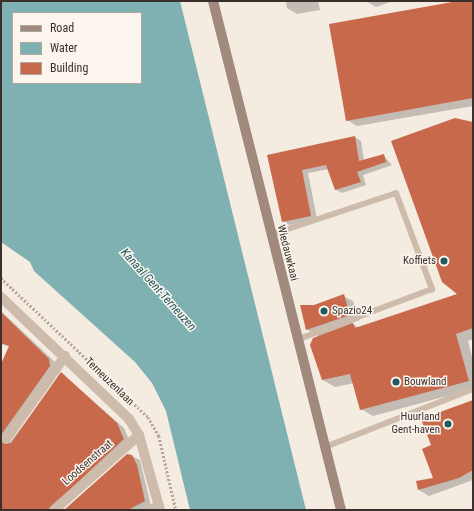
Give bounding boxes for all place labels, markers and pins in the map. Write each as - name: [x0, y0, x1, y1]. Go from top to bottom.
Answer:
- place label: Koffiets: [403, 254, 436, 268]
- marker: Koffiets: [439, 256, 449, 266]
- place label: Spazio24: [332, 304, 372, 318]
- marker: Spazio24: [319, 306, 329, 316]
- place label: Bouwland: [404, 375, 447, 389]
- marker: Bouwland: [391, 377, 401, 387]
- place label: Huurland Gent-haven: [391, 411, 440, 437]
- marker: Huurland Gent-haven: [443, 419, 453, 429]

